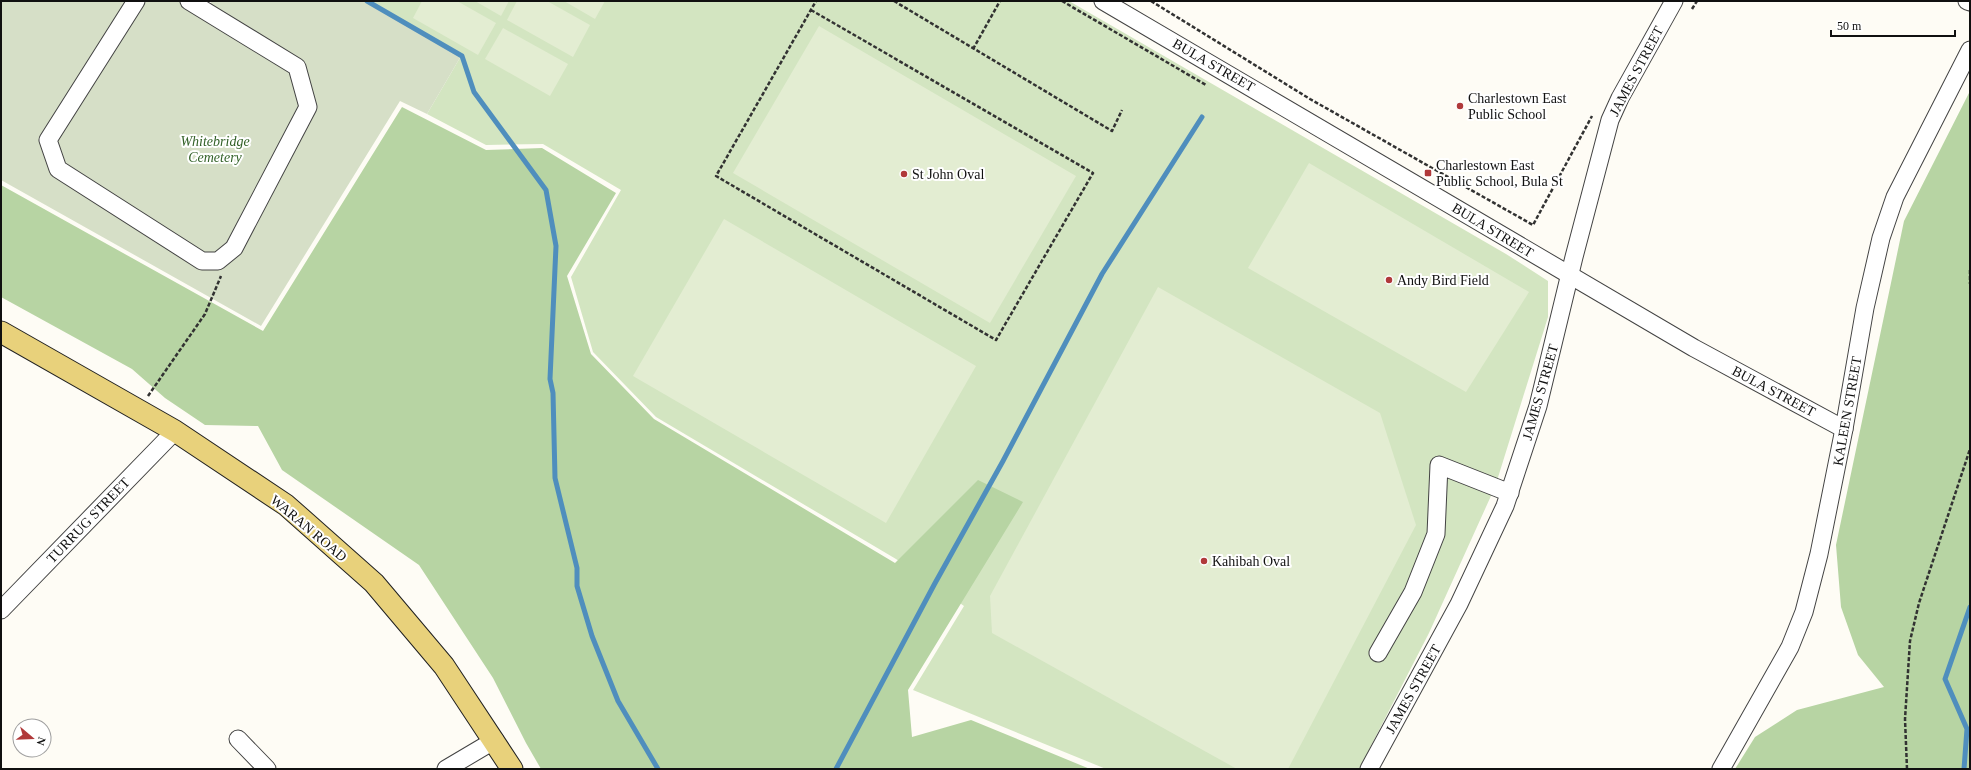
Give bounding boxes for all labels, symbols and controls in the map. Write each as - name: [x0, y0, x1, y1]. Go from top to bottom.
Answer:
- scale bar: [1831, 12, 1955, 38]
- text: 50 m: [1837, 19, 1862, 33]
- street label: JAMES STREET: [1607, 24, 1667, 119]
- street label: BULA STREET: [1170, 36, 1258, 95]
- place label: Charlestown East Public School: [1468, 91, 1566, 122]
- marker: Charlestown East Public School: [1455, 101, 1465, 111]
- park label: Whitebridge Cemetery: [180, 134, 250, 165]
- place label: Charlestown East Public School, Bula St: [1436, 158, 1563, 189]
- place label: St John Oval: [912, 167, 984, 182]
- marker: Charlestown East Public School, Bula St: [1423, 168, 1433, 178]
- marker: St John Oval: [899, 169, 909, 179]
- street label: BULA STREET: [1449, 200, 1536, 261]
- place label: Andy Bird Field: [1397, 273, 1489, 288]
- marker: Andy Bird Field: [1384, 275, 1394, 285]
- street label: JAMES STREET: [1520, 342, 1561, 442]
- street label: KALEEN STREET: [1830, 355, 1865, 467]
- street label: BULA STREET: [1730, 363, 1818, 420]
- street label: TURRUG STREET: [44, 474, 133, 566]
- street label: WARAN ROAD: [268, 492, 350, 565]
- place label: Kahibah Oval: [1212, 554, 1290, 569]
- marker: Kahibah Oval: [1199, 556, 1209, 566]
- street label: JAMES STREET: [1383, 642, 1444, 736]
- north arrow: [12, 718, 52, 758]
- text: N: [34, 736, 48, 747]

